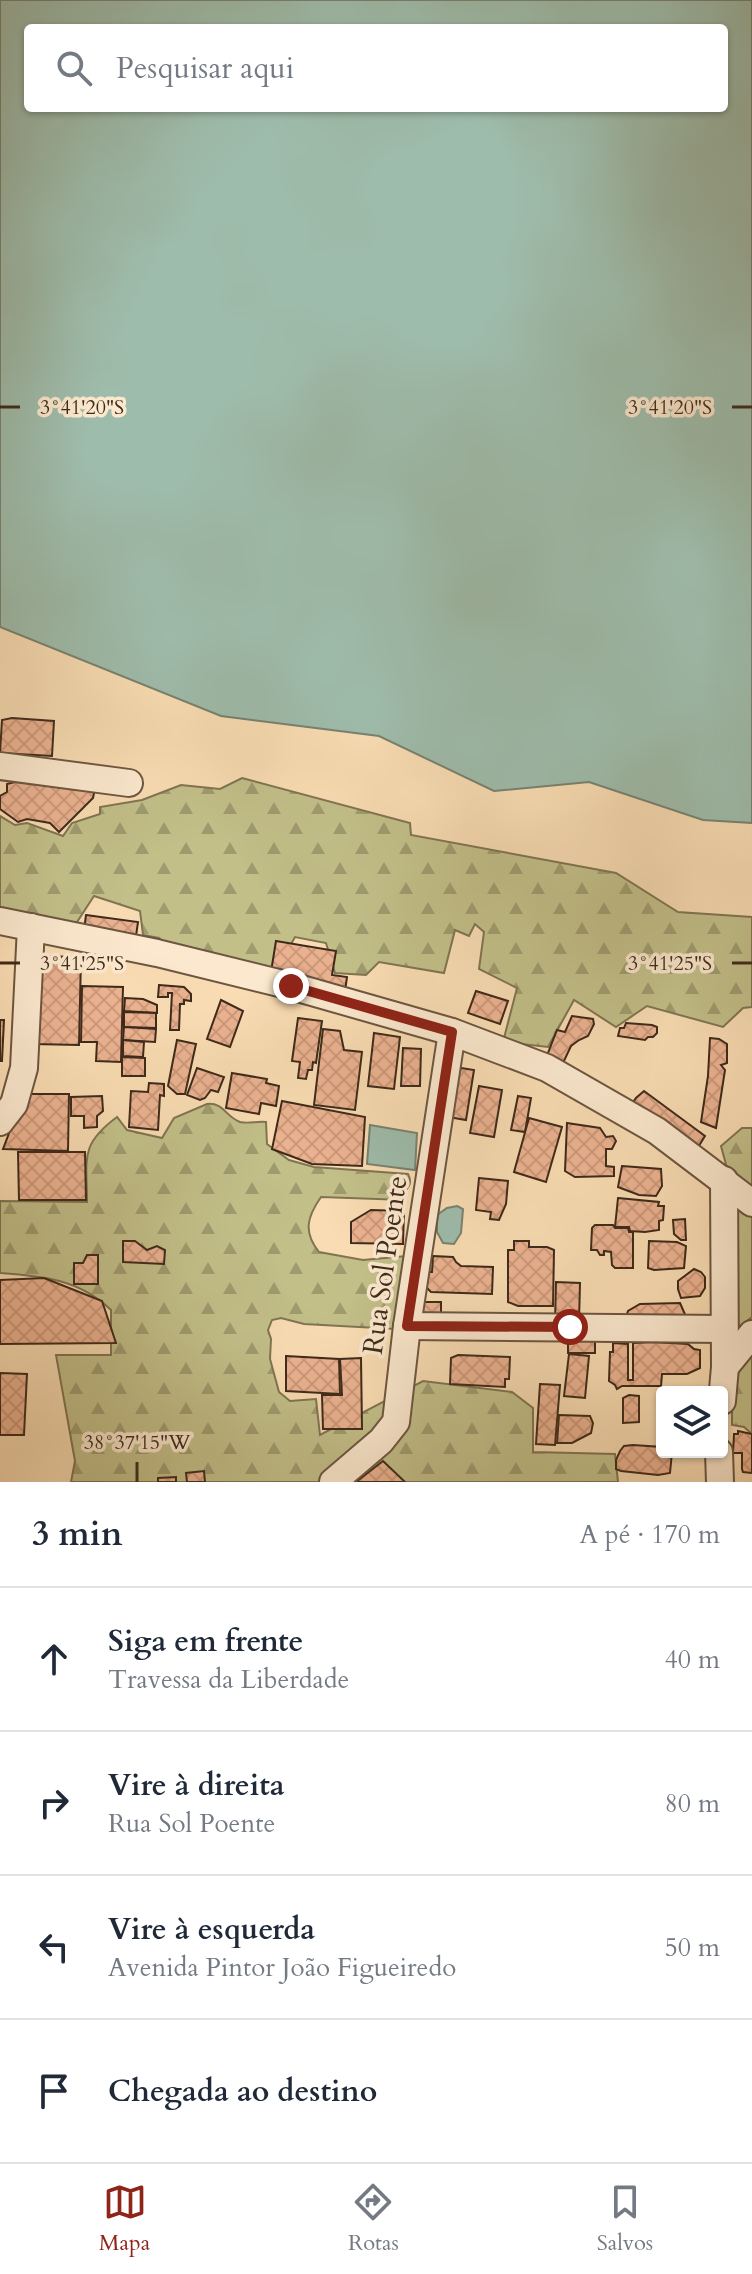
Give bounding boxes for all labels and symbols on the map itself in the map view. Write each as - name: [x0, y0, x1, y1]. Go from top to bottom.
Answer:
- text: 3°41'20"S: [40, 394, 124, 421]
- text: 3°41'20"S: [628, 394, 712, 421]
- text: 3°41'25"S: [40, 950, 124, 977]
- text: 3°41'25"S: [628, 950, 712, 977]
- route end: [273, 968, 309, 1004]
- street label: Rua Sol Poente: [354, 1173, 416, 1357]
- route start: [552, 1309, 588, 1345]
- text: 38°37'15"W: [84, 1429, 191, 1456]

